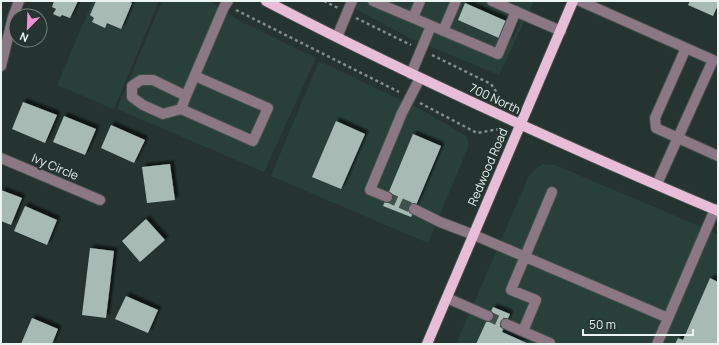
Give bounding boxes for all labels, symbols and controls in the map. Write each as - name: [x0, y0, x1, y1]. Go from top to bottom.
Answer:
- north arrow: [8, 8, 48, 48]
- text: N: [17, 29, 30, 46]
- street label: 700 North: [467, 79, 524, 118]
- street label: Redwood Road: [464, 125, 512, 208]
- street label: Ivy Circle: [29, 149, 81, 184]
- scale bar: [583, 311, 693, 337]
- text: 50 m: [589, 316, 616, 333]

